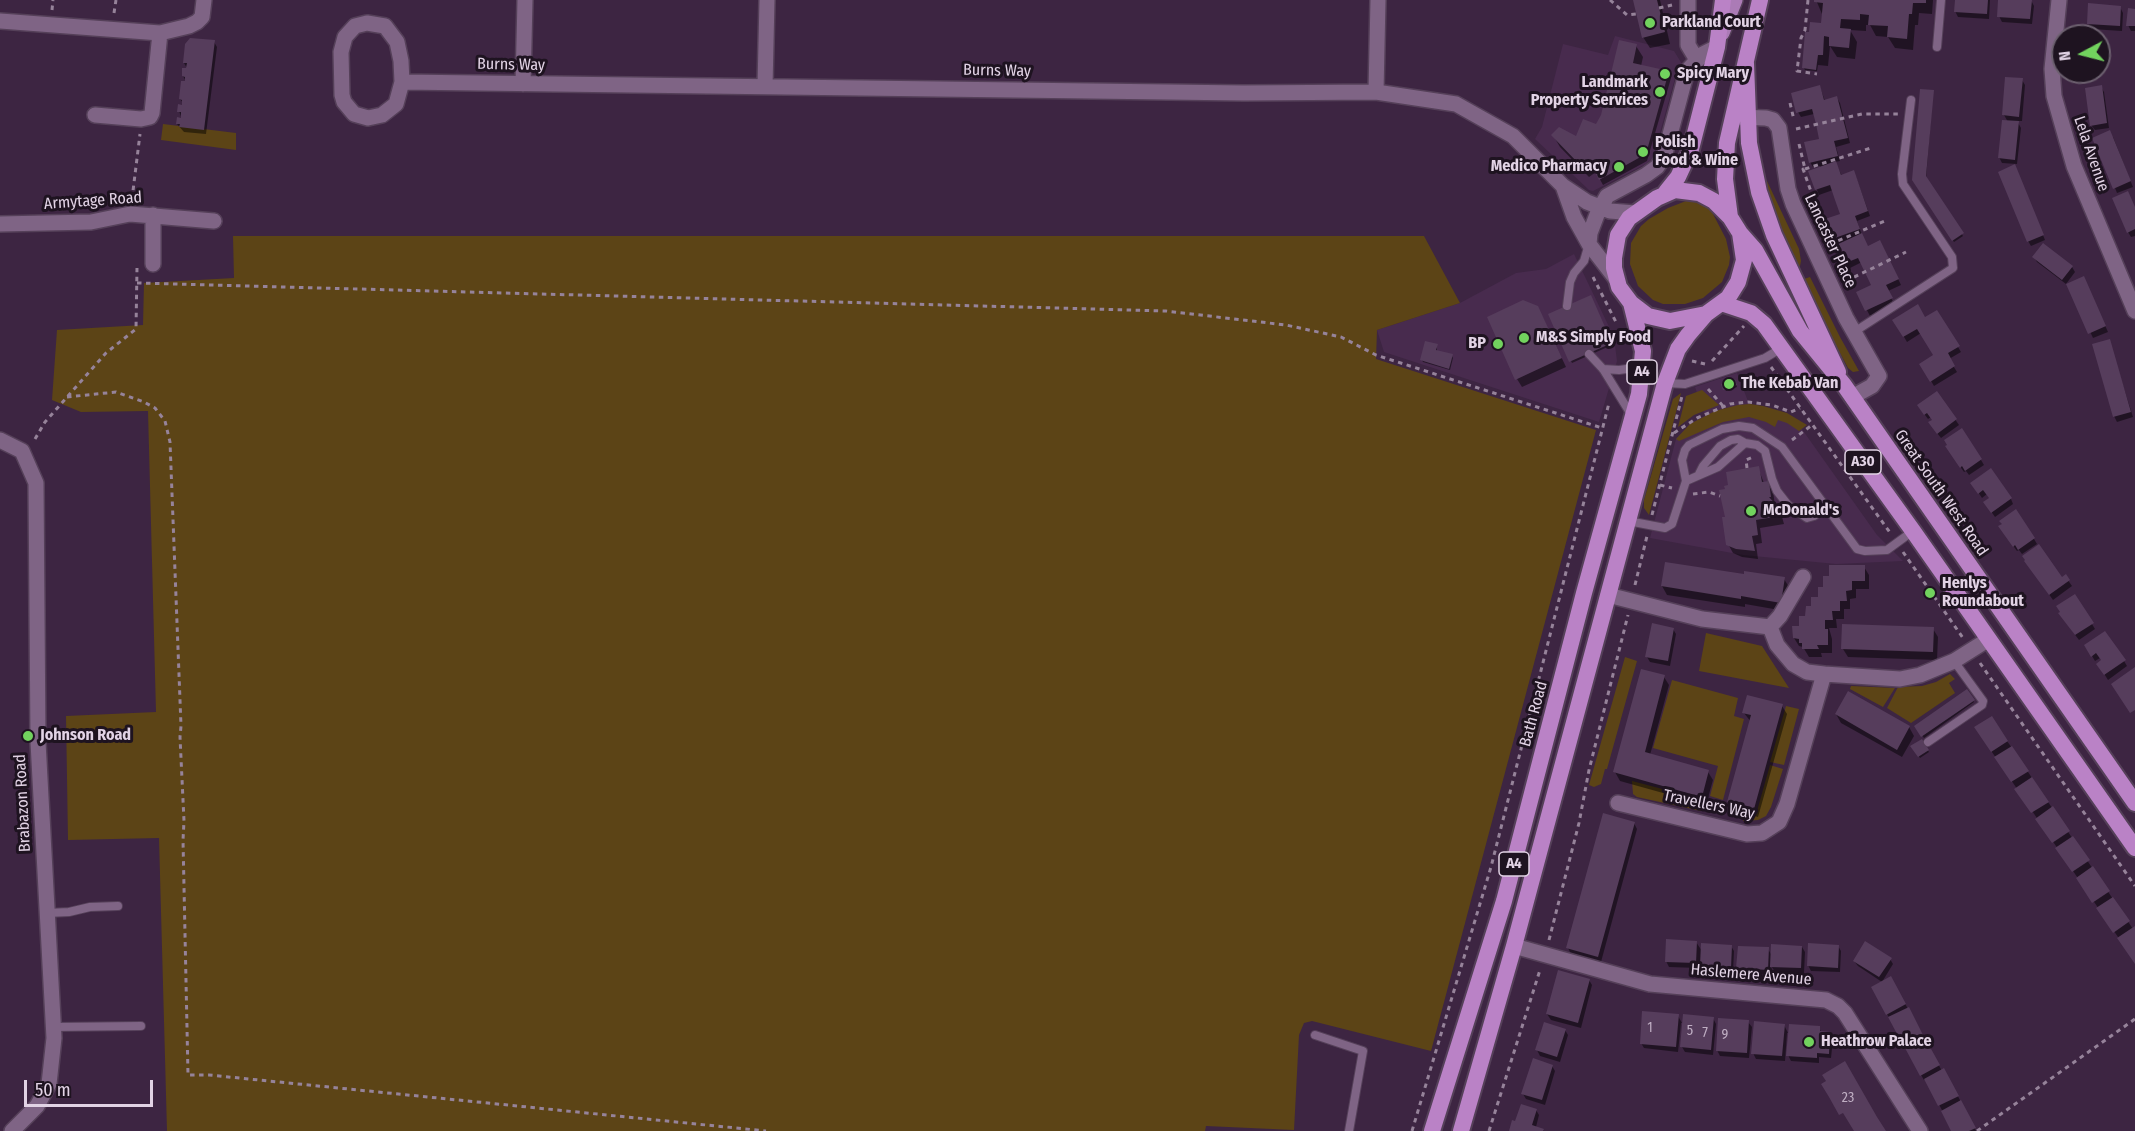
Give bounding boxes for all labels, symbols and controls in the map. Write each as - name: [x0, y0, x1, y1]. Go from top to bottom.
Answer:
- place label: Parkland Court: [1662, 13, 1761, 33]
- marker: Parkland Court: [1643, 16, 1657, 30]
- north arrow: [2051, 24, 2111, 84]
- text: N: [2055, 50, 2075, 62]
- street label: Burns Way: [477, 55, 545, 75]
- street label: Burns Way: [963, 61, 1031, 81]
- place label: Spicy Mary: [1677, 64, 1749, 84]
- marker: Spicy Mary: [1658, 67, 1672, 81]
- place label: Landmark Property Services: [1531, 73, 1648, 111]
- marker: Landmark Property Services: [1653, 85, 1667, 99]
- street label: Lela Avenue: [2069, 114, 2113, 194]
- place label: Polish Food & Wine: [1655, 133, 1738, 171]
- marker: Polish Food & Wine: [1636, 145, 1650, 159]
- place label: Medico Pharmacy: [1491, 157, 1607, 177]
- marker: Medico Pharmacy: [1612, 160, 1626, 174]
- street label: Armytage Road: [43, 188, 143, 214]
- street label: Lancaster Place: [1800, 191, 1860, 291]
- place label: M&S Simply Food: [1536, 328, 1651, 348]
- marker: M&S Simply Food: [1517, 331, 1531, 345]
- place label: BP: [1468, 334, 1486, 354]
- marker: BP: [1491, 337, 1505, 351]
- road number: A4: [1627, 360, 1657, 384]
- place label: The Kebab Van: [1741, 374, 1838, 394]
- marker: The Kebab Van: [1722, 377, 1736, 391]
- street label: Great South West Road: [1890, 426, 1992, 560]
- road number: A30: [1845, 450, 1881, 474]
- place label: McDonald's: [1763, 501, 1839, 521]
- marker: McDonald's: [1744, 504, 1758, 518]
- place label: Henlys Roundabout: [1942, 574, 2024, 612]
- marker: Henlys Roundabout: [1923, 586, 1937, 600]
- street label: Bath Road: [1516, 679, 1552, 749]
- place label: Johnson Road: [40, 726, 131, 746]
- marker: Johnson Road: [21, 729, 35, 743]
- street label: Brabazon Road: [11, 754, 35, 852]
- street label: Travellers Way: [1662, 786, 1756, 824]
- road number: A4: [1499, 852, 1529, 876]
- street label: Haslemere Avenue: [1690, 960, 1812, 990]
- house number: 1: [1647, 1020, 1653, 1036]
- house number: 5: [1687, 1023, 1693, 1039]
- house number: 7: [1702, 1025, 1708, 1041]
- house number: 9: [1722, 1027, 1728, 1043]
- place label: Heathrow Palace: [1821, 1032, 1932, 1052]
- marker: Heathrow Palace: [1802, 1035, 1816, 1049]
- scale bar: [27, 1068, 156, 1106]
- text: 50 m: [35, 1079, 71, 1101]
- house number: 23: [1842, 1090, 1854, 1106]

